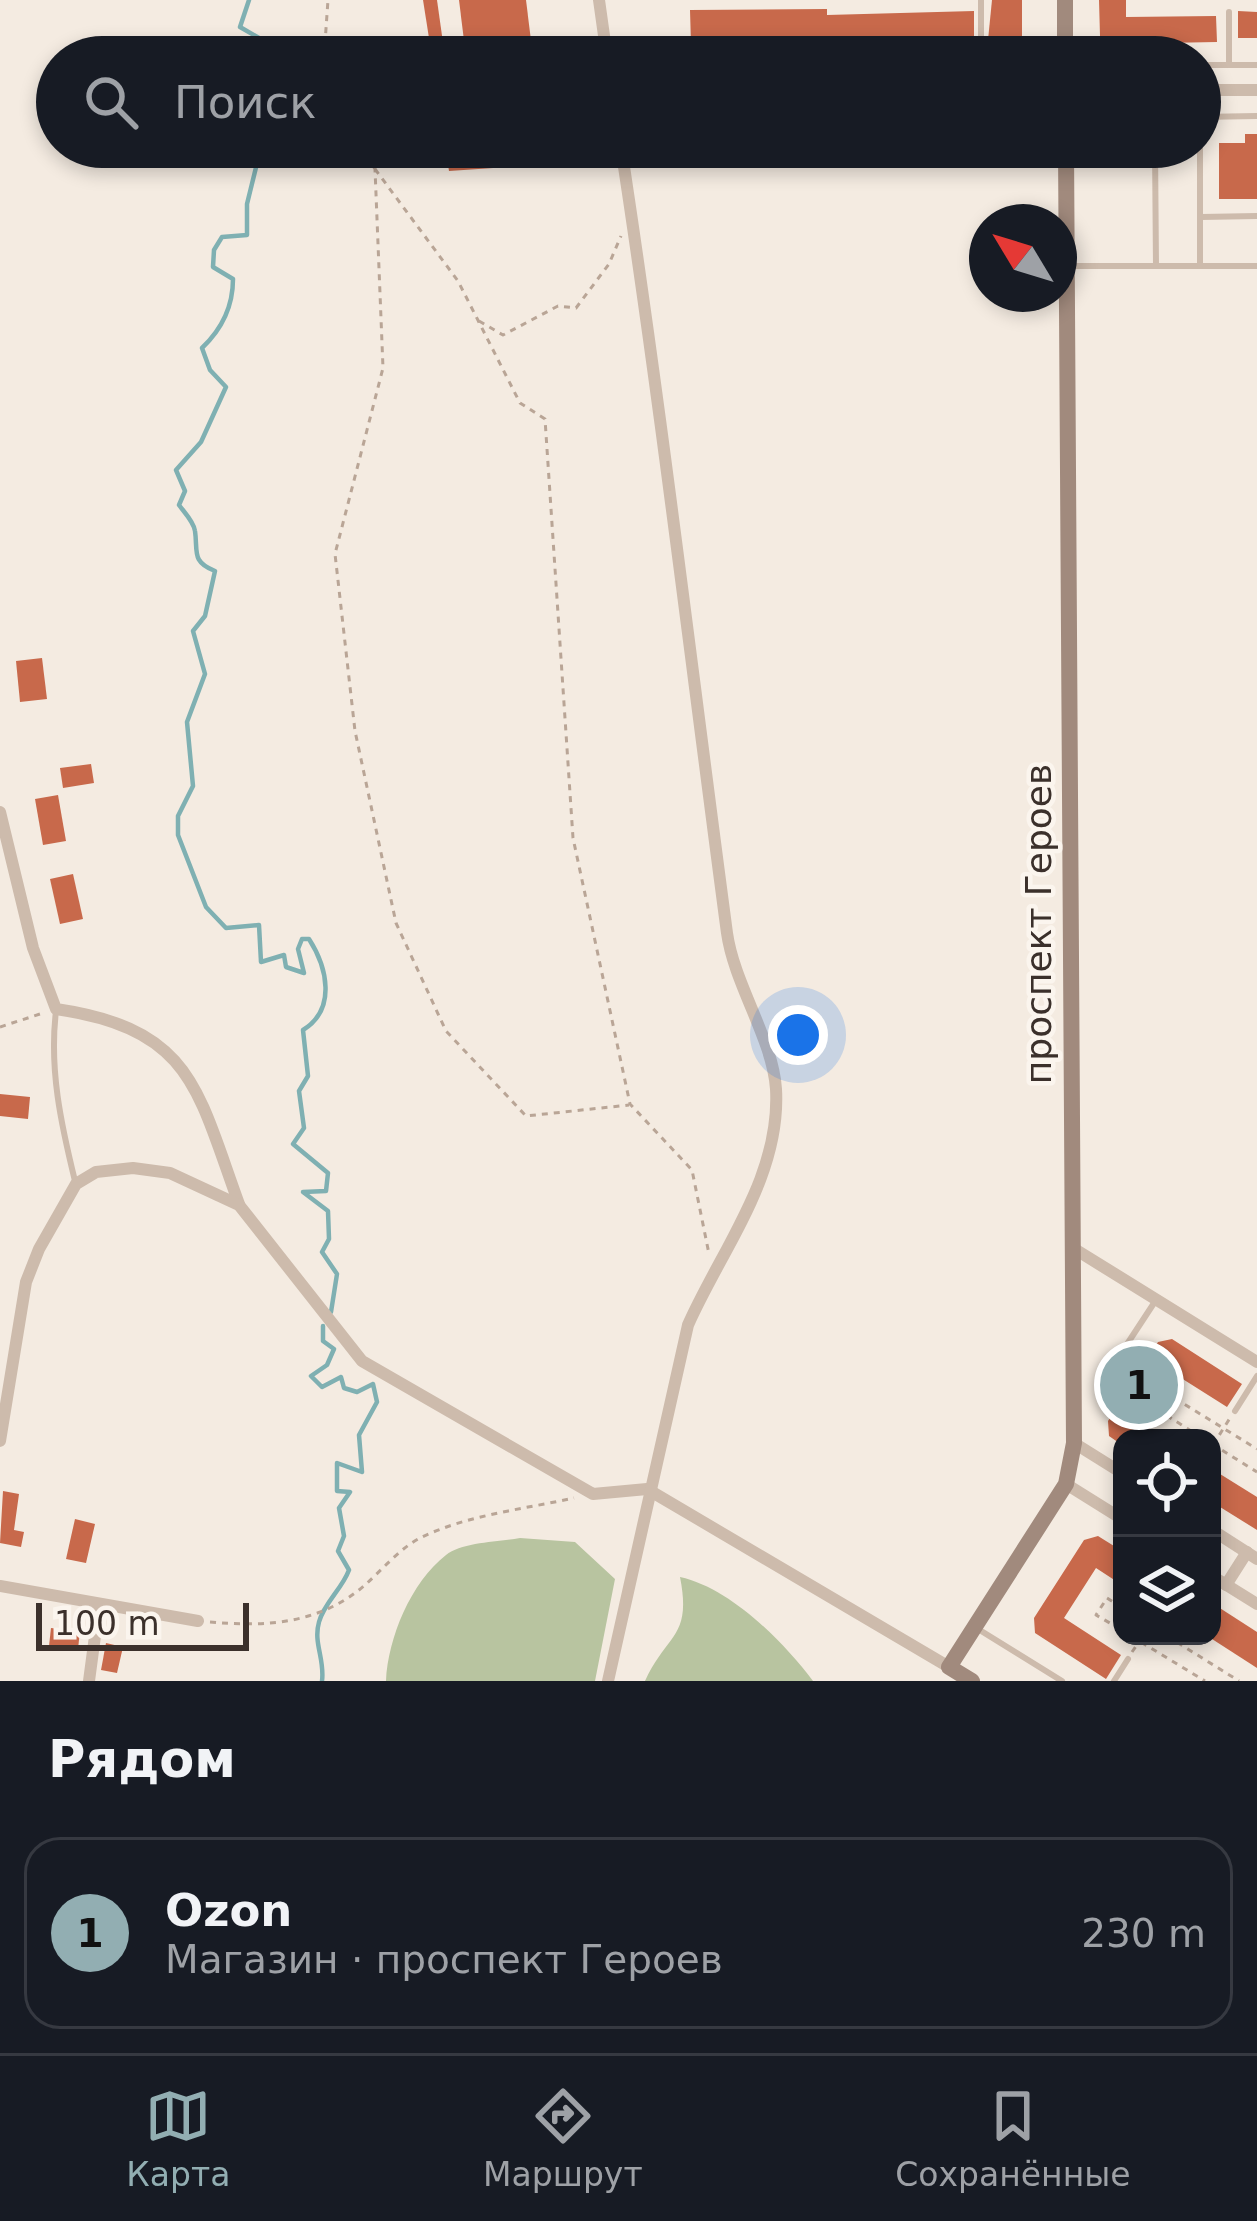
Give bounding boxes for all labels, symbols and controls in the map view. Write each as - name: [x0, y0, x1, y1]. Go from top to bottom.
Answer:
- search box: [36, 36, 1221, 168]
- icon: search: [78, 69, 144, 135]
- text: Поиск: [174, 76, 317, 129]
- north arrow: [969, 204, 1077, 312]
- street label: проспект Героев: [1018, 764, 1059, 1084]
- your location: [768, 1005, 828, 1065]
- pin: 1: [1100, 1340, 1178, 1430]
- map controls: [1113, 1429, 1221, 1645]
- button: locate: [1113, 1429, 1221, 1537]
- button: layers: [1113, 1537, 1221, 1645]
- scale bar: [36, 1597, 249, 1650]
- text: 100 m: [54, 1604, 160, 1643]
- text: Рядом: [48, 1730, 236, 1789]
- text: Ozon: [165, 1884, 292, 1937]
- text: 1: [76, 1911, 104, 1956]
- text: 230 m: [1081, 1911, 1206, 1956]
- text: Магазин · проспект Героев: [165, 1937, 723, 1982]
- tab: Карта: [126, 2083, 230, 2194]
- tab: Маршрут: [483, 2083, 643, 2194]
- tab: Сохранённые: [895, 2083, 1131, 2194]

